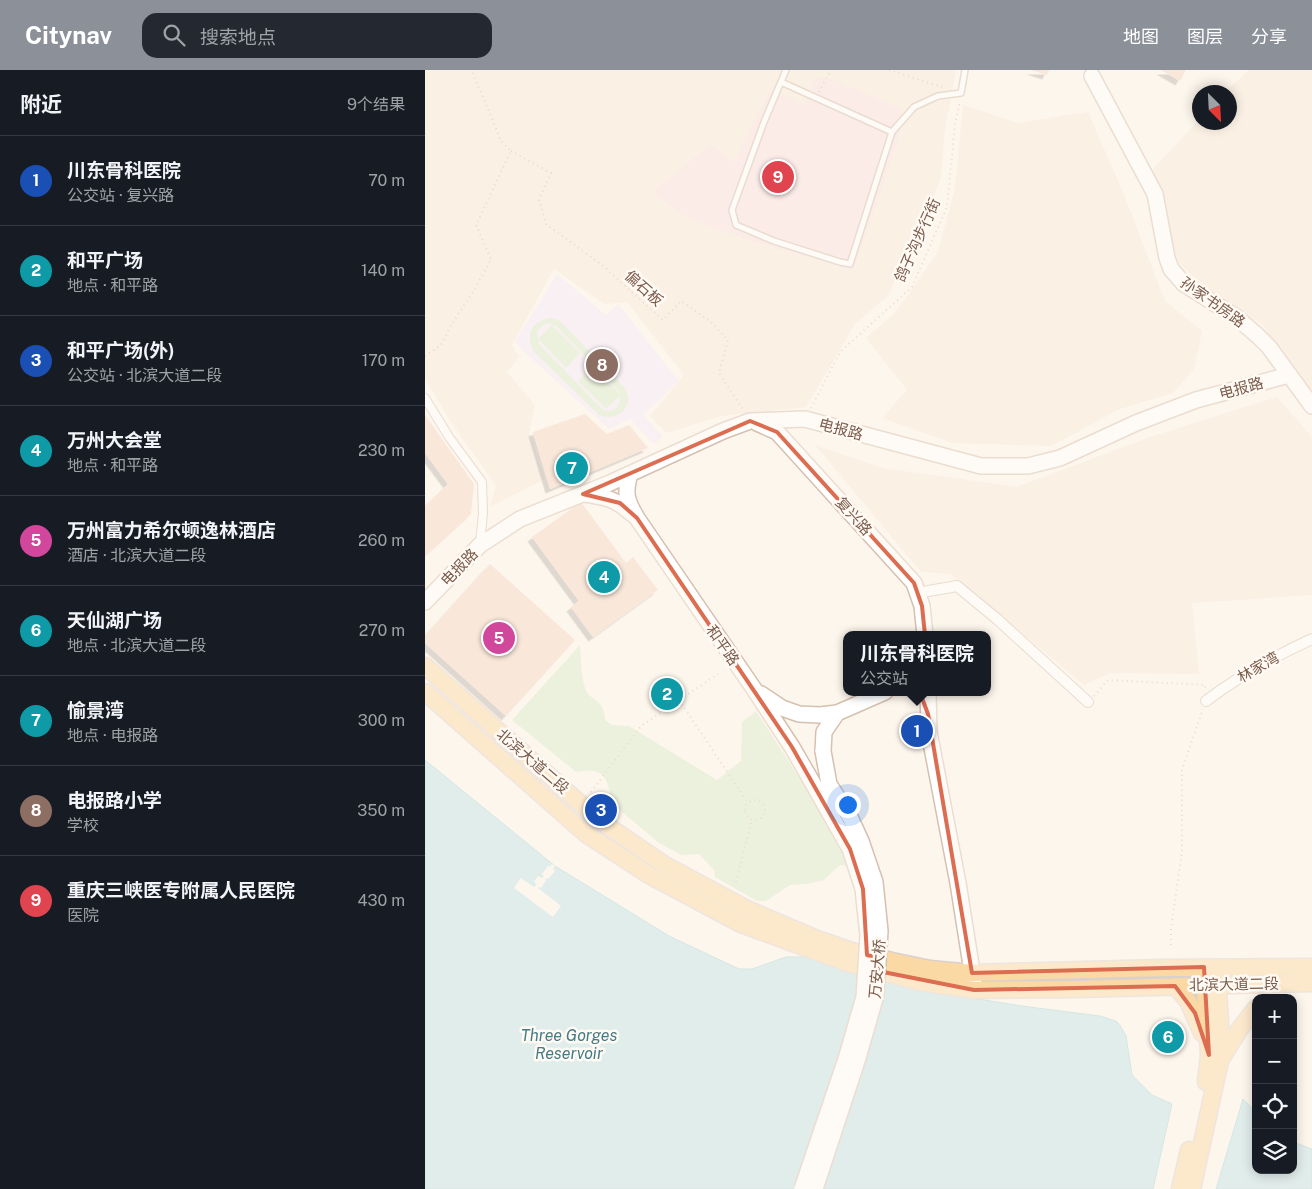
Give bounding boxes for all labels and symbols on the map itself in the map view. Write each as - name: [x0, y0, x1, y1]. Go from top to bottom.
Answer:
- north arrow: [1192, 85, 1237, 130]
- pin: 9: [762, 158, 794, 196]
- street label: 鸽子沟步行街: [891, 195, 943, 285]
- street label: 偏石板: [622, 267, 666, 309]
- street label: 孙家书房路: [1177, 274, 1249, 330]
- pin: 8: [586, 346, 618, 384]
- street label: 电报路: [1217, 374, 1265, 402]
- street label: 电报路: [817, 415, 865, 443]
- pin: 7: [556, 449, 588, 487]
- street label: 复兴路: [833, 494, 875, 538]
- street label: 电报路: [437, 545, 481, 589]
- pin: 4: [588, 558, 620, 596]
- pin: 5: [483, 619, 515, 657]
- street label: 和平路: [703, 622, 743, 668]
- street label: 林家湾: [1234, 648, 1282, 686]
- pin: 2: [651, 675, 683, 713]
- pin: 1: [901, 712, 933, 750]
- street label: 北滨大道二段: [493, 725, 573, 797]
- pin: 3: [585, 791, 617, 829]
- your location: [835, 792, 861, 818]
- street label: 万安大桥: [866, 938, 888, 1000]
- street label: 北滨大道二段: [1189, 975, 1279, 993]
- pin: 6: [1152, 1018, 1184, 1056]
- water label: Three Gorges Reservoir: [521, 1026, 618, 1063]

